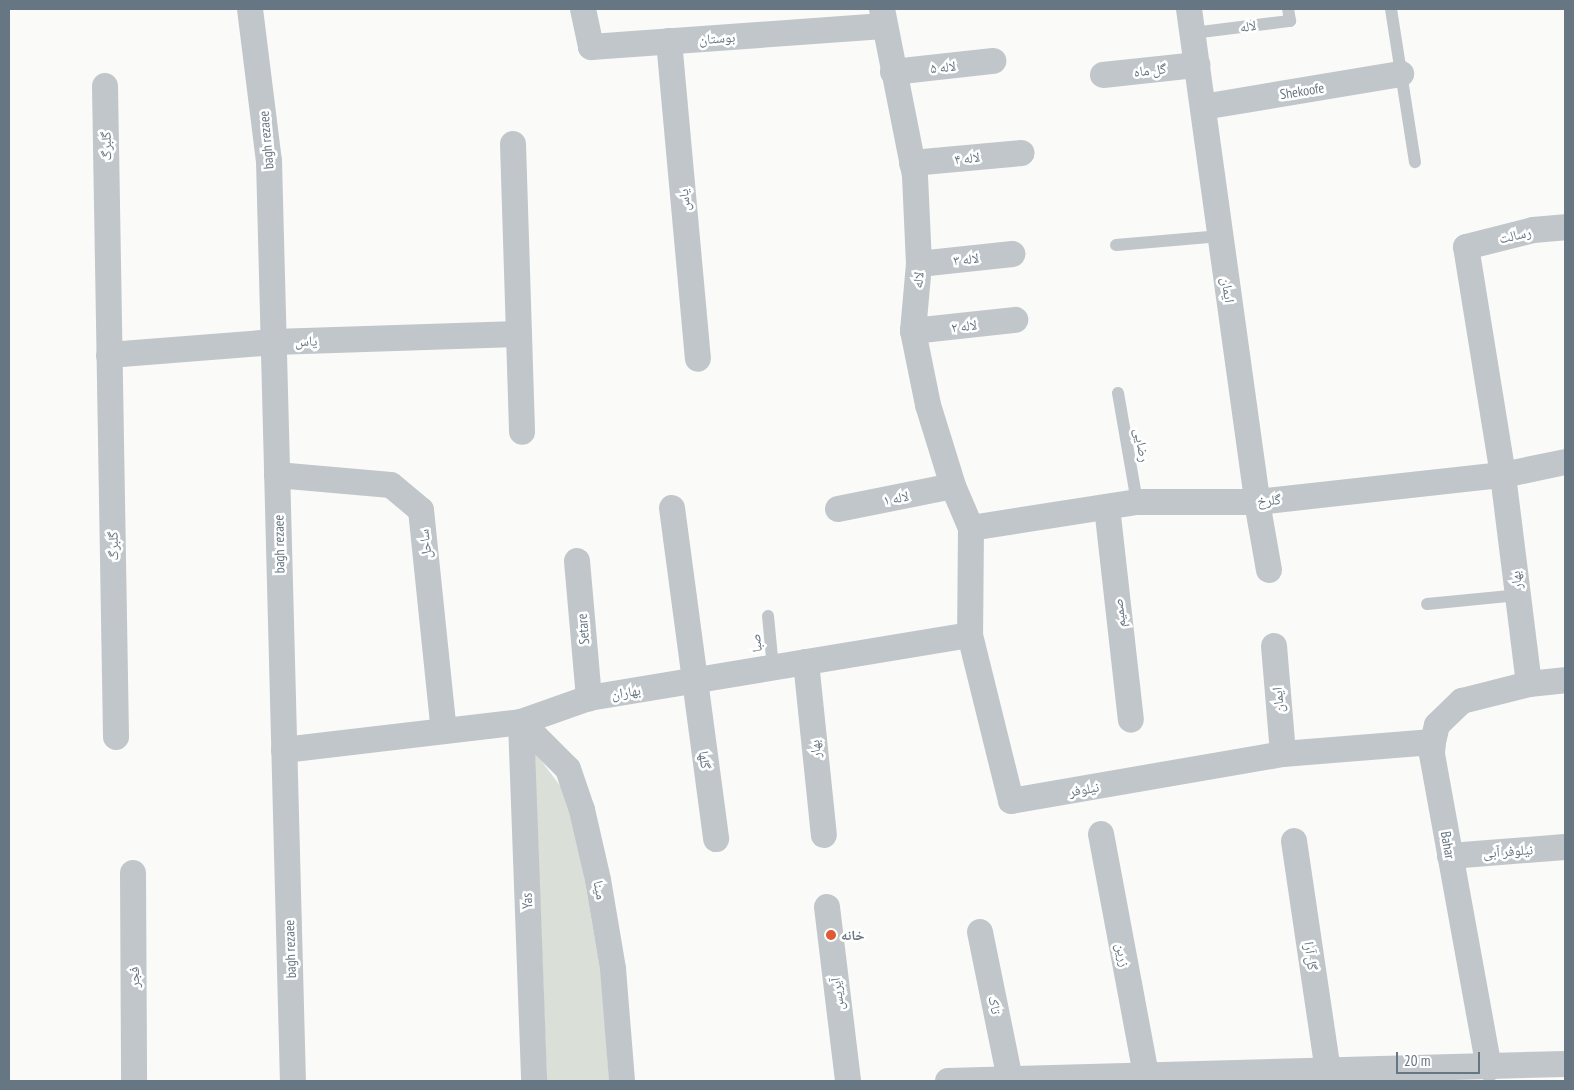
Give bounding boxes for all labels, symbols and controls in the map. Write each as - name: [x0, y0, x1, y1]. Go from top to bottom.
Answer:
- street label: لاله: [1239, 17, 1257, 35]
- street label: بوستان: [698, 28, 736, 48]
- street label: لاله ۵: [929, 57, 957, 77]
- street label: گل ماه: [1133, 60, 1167, 80]
- street label: Shekoofe: [1279, 79, 1325, 103]
- street label: bagh rezaee: [255, 110, 277, 170]
- street label: گلبرگ: [97, 131, 115, 161]
- street label: لاله ۴: [953, 148, 981, 168]
- street label: یاس: [675, 188, 693, 212]
- street label: رسالت: [1497, 223, 1533, 247]
- street label: لاله ۳: [952, 249, 980, 269]
- street label: لاله: [909, 271, 927, 289]
- street label: ایمان: [1218, 276, 1238, 304]
- street label: لاله ۲: [950, 316, 978, 336]
- street label: یاس: [294, 332, 318, 350]
- street label: رضایی: [1131, 427, 1153, 463]
- street label: لاله ۱: [882, 487, 910, 509]
- street label: گلرخ: [1256, 491, 1282, 509]
- street label: bagh rezaee: [270, 515, 288, 573]
- street label: ساحل: [415, 528, 435, 560]
- street label: گلبرگ: [104, 531, 122, 561]
- street label: بهار: [1507, 570, 1525, 590]
- street label: صمیم: [1109, 598, 1129, 628]
- street label: Setare: [573, 613, 593, 645]
- street label: صبا: [747, 633, 765, 653]
- street label: بهاران: [610, 681, 642, 703]
- street label: ایمان: [1269, 686, 1287, 714]
- street label: بهار: [806, 739, 824, 759]
- street label: گلها: [696, 750, 714, 770]
- street label: نیلوفر: [1068, 778, 1100, 800]
- street label: Bahar: [1437, 830, 1459, 860]
- street label: نیلوفر آبی: [1482, 841, 1534, 861]
- street label: مینا: [590, 879, 610, 901]
- street label: Yas: [518, 893, 536, 909]
- street label: bagh rezaee: [281, 919, 299, 979]
- place label: خانه: [841, 927, 864, 943]
- marker: خانه: [825, 929, 837, 941]
- street label: گل آرا: [1301, 940, 1321, 972]
- street label: زرین: [1112, 942, 1134, 968]
- street label: فجر: [126, 967, 142, 987]
- street label: آیریس: [827, 977, 847, 1011]
- street label: تاک: [985, 994, 1005, 1016]
- scale bar: [1399, 1042, 1483, 1074]
- text: 20 m: [1404, 1051, 1430, 1070]

